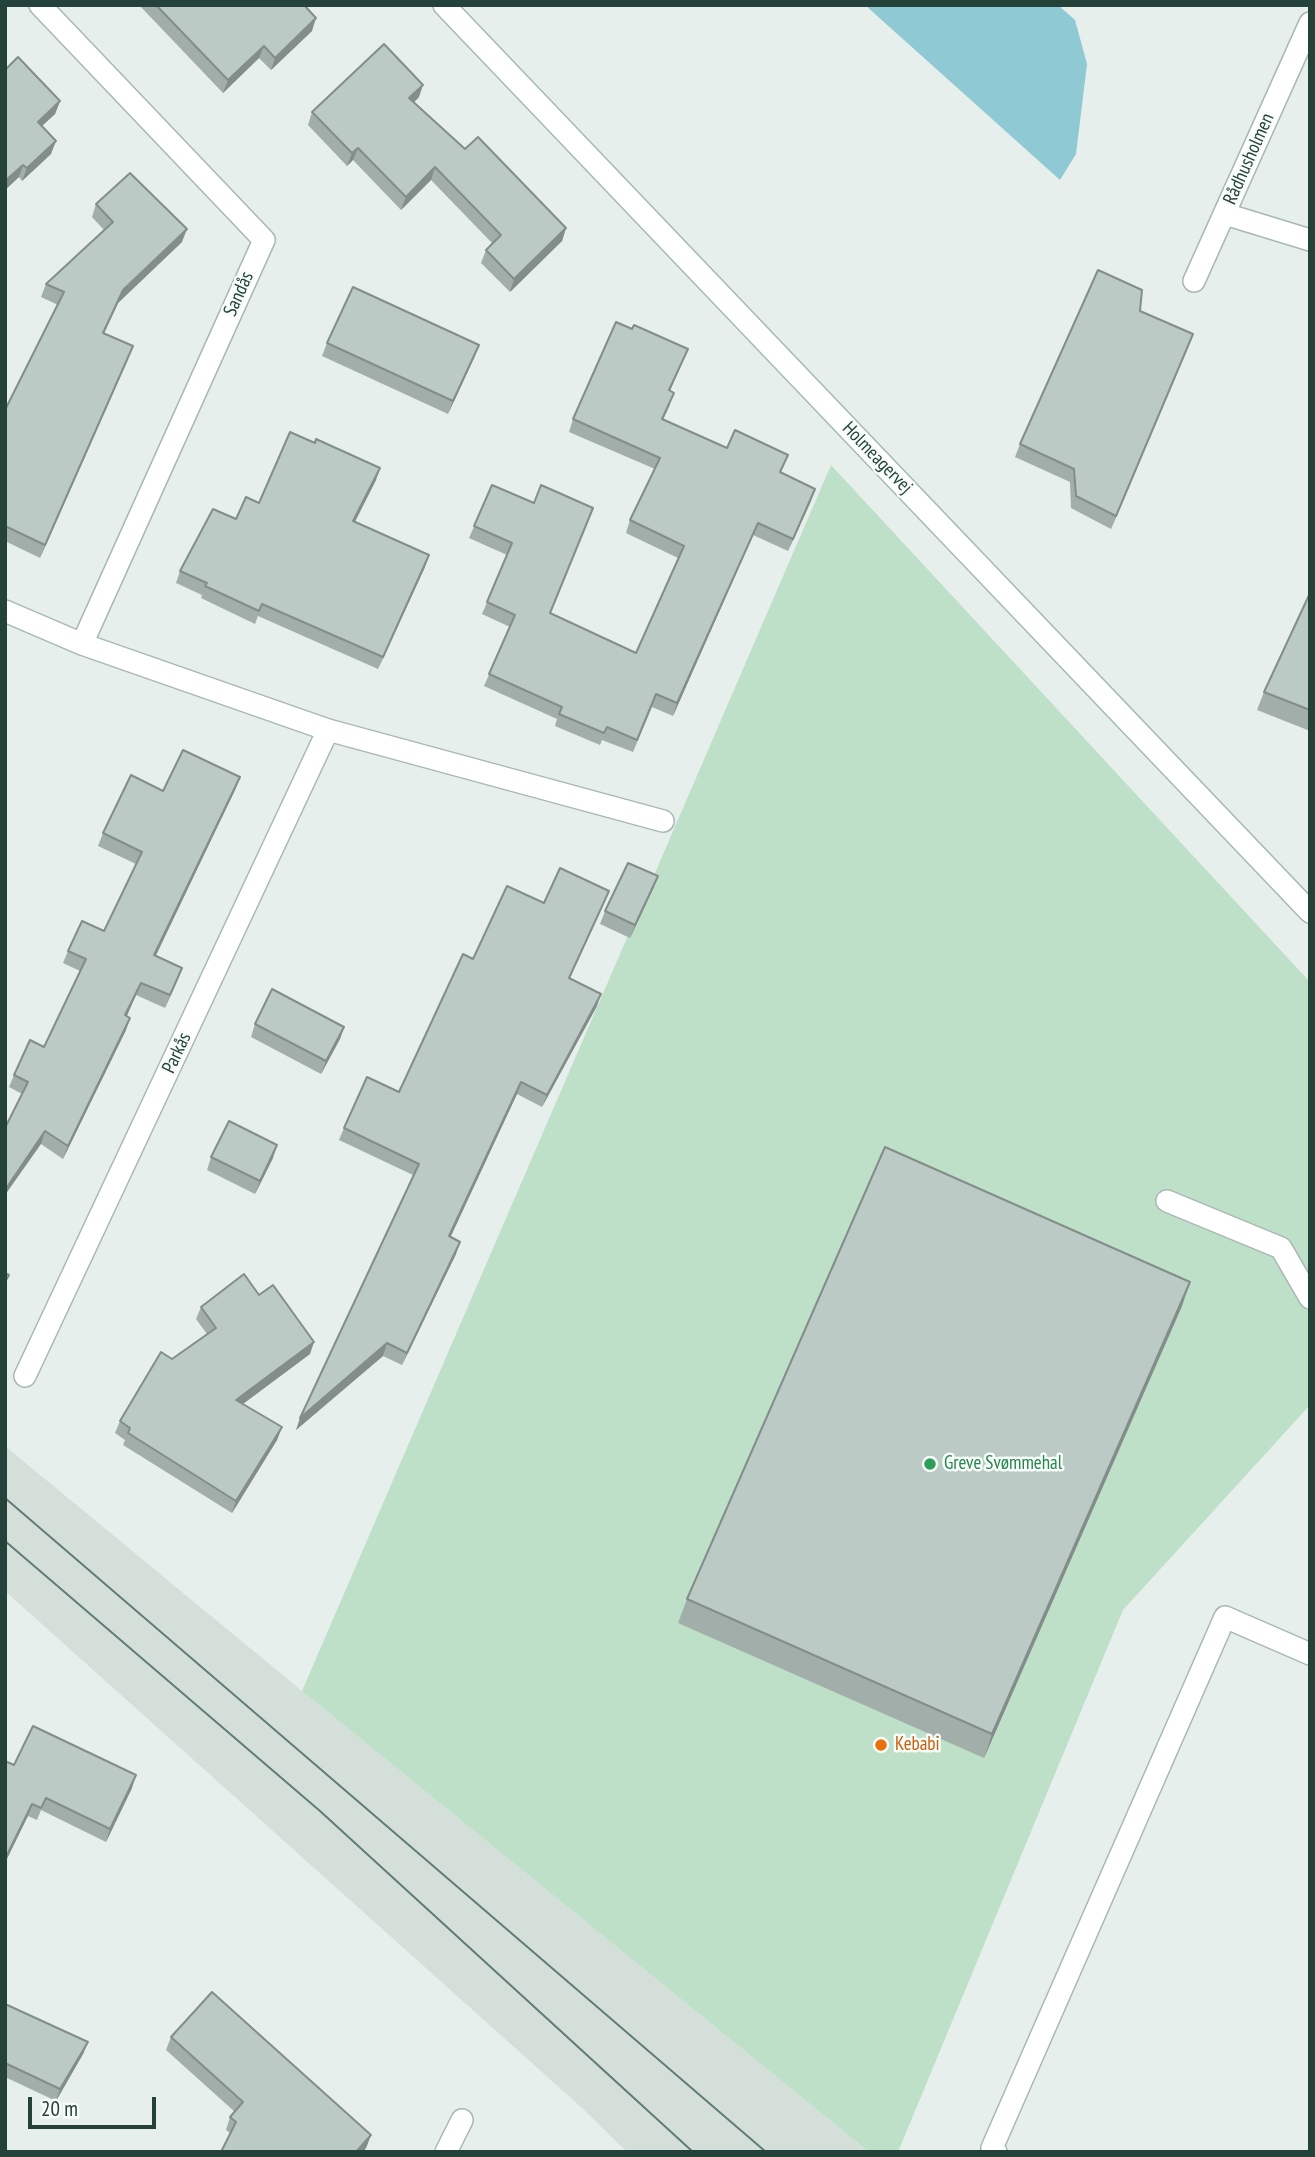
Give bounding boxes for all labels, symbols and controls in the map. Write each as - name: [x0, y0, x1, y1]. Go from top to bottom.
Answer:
- street label: Rådhusholmen: [1219, 110, 1279, 208]
- street label: Sandås: [219, 268, 259, 320]
- street label: Holmeagervej: [837, 417, 917, 499]
- street label: Parkås: [158, 1029, 196, 1077]
- place label: Greve Svømmehal: [944, 1453, 1062, 1475]
- marker: Greve Svømmehal: [922, 1456, 938, 1472]
- place label: Kebabi: [895, 1734, 940, 1756]
- marker: Kebabi: [873, 1737, 889, 1753]
- scale bar: [32, 2084, 159, 2128]
- text: 20 m: [41, 2095, 78, 2122]

